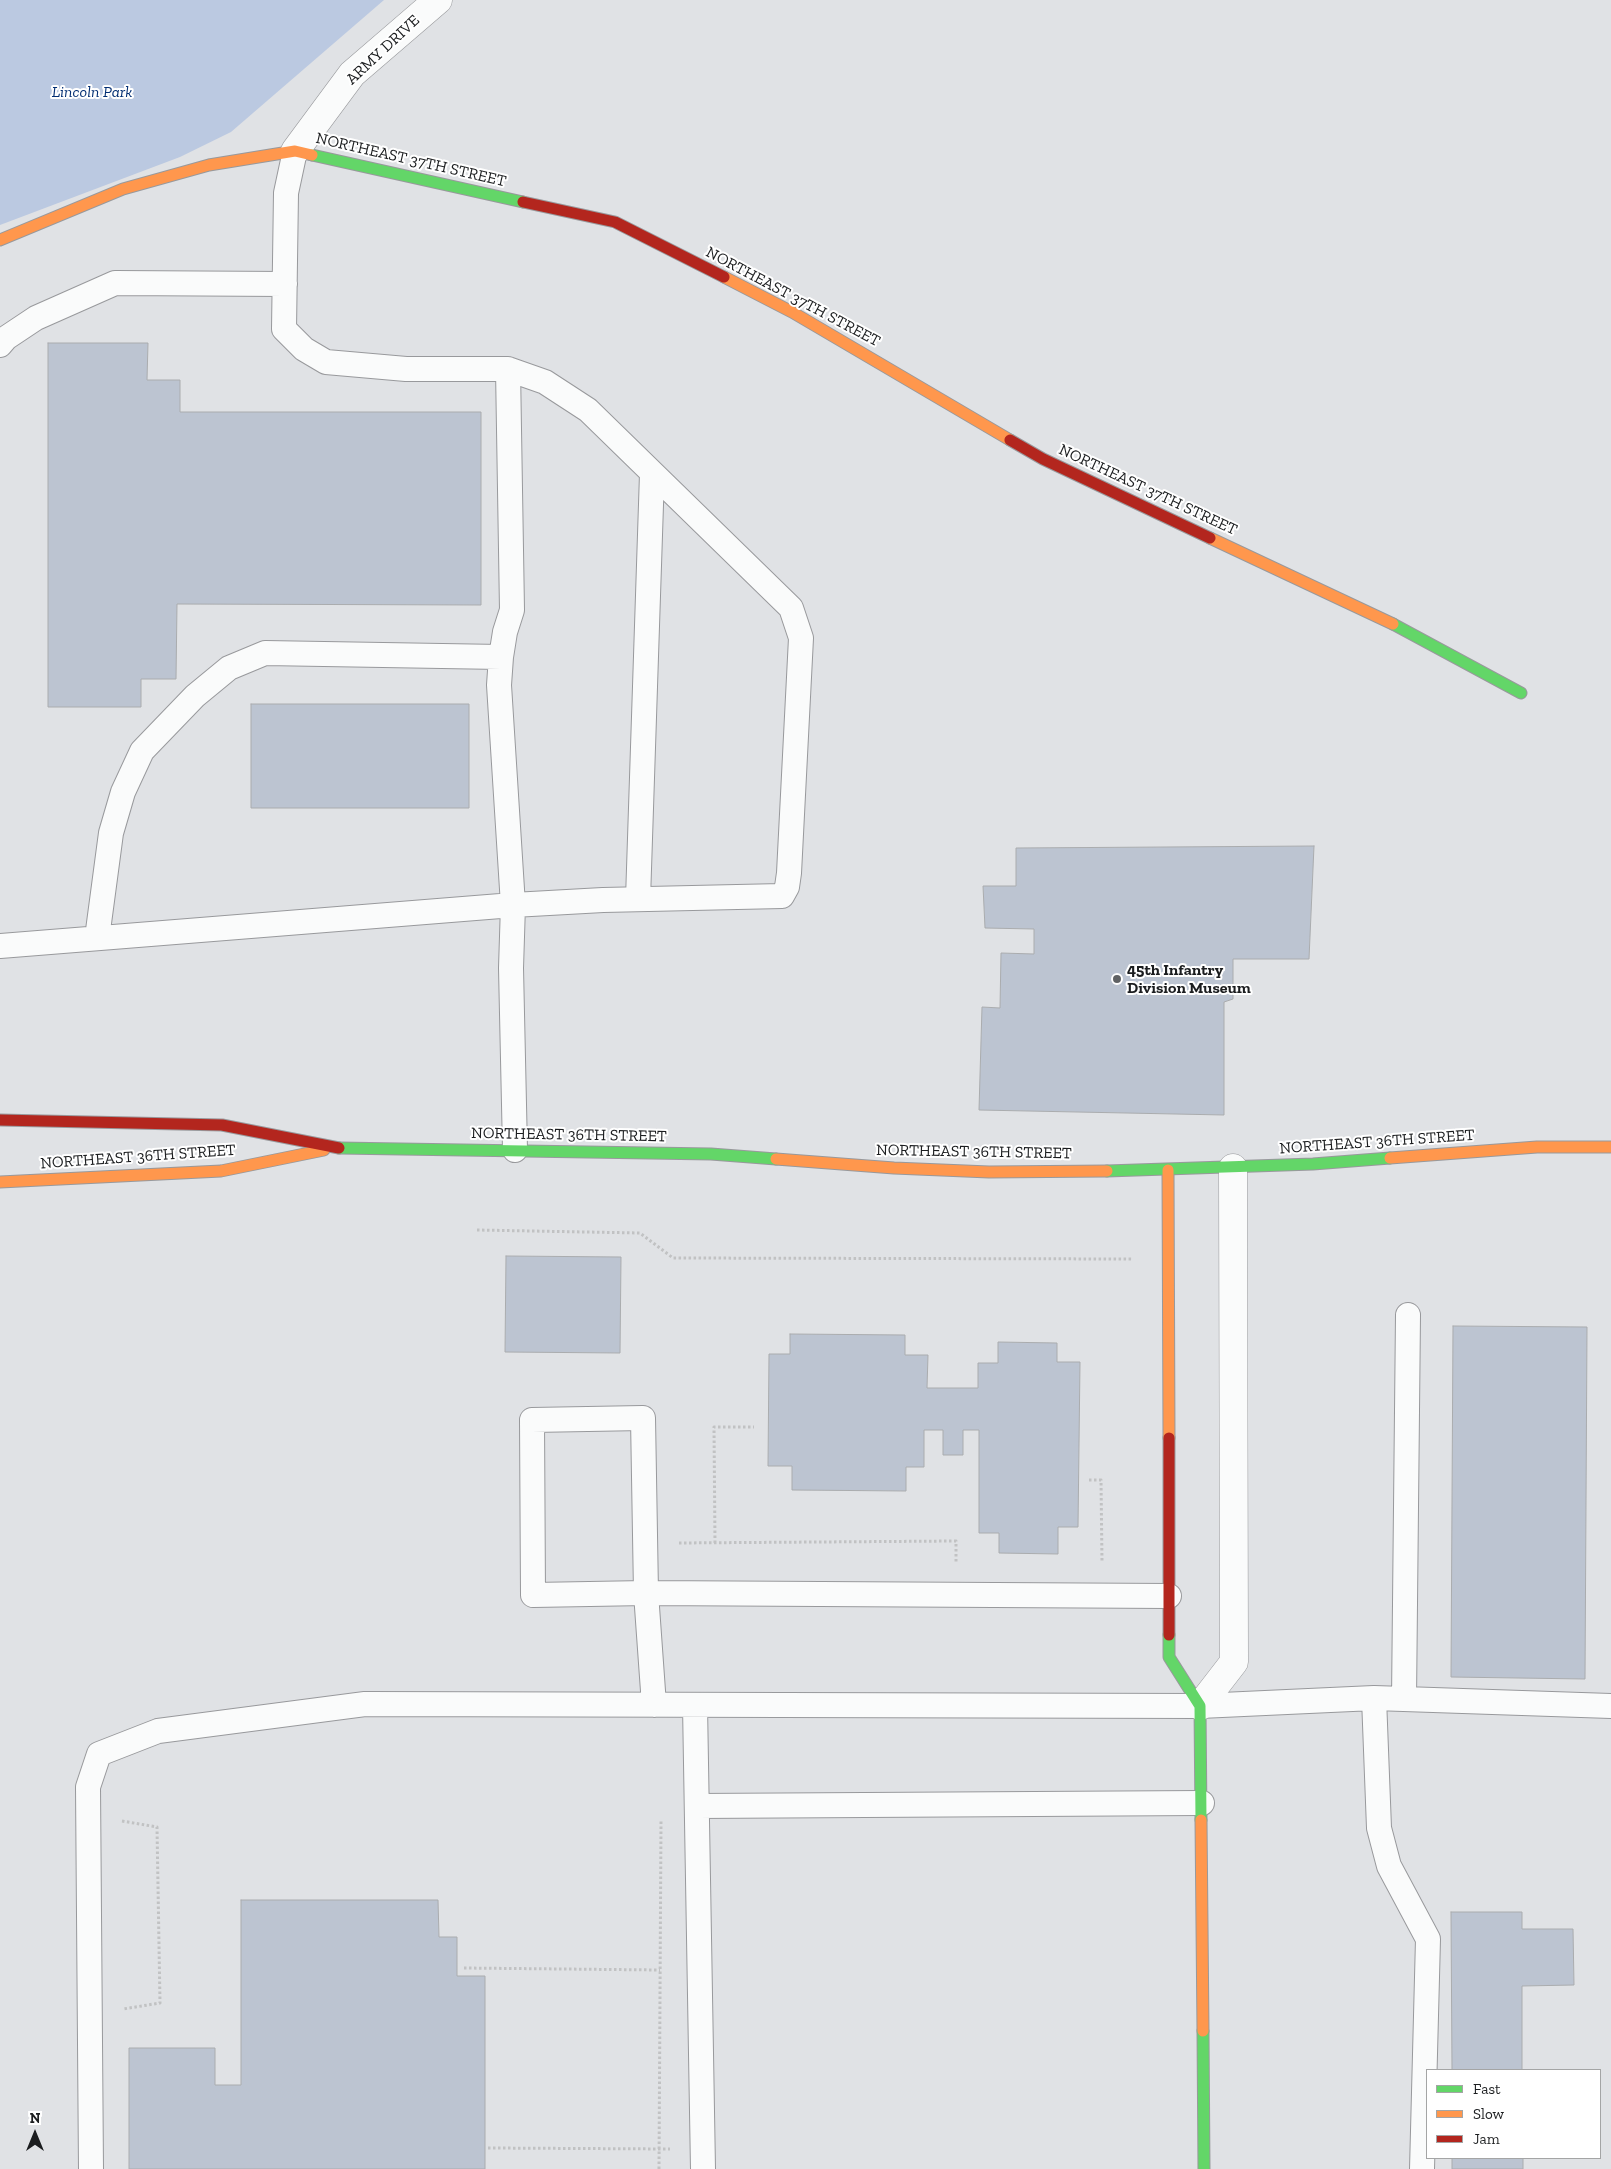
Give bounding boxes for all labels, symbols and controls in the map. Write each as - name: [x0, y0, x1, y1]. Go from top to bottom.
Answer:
- street label: ARMY DRIVE: [342, 11, 424, 89]
- park label: Lincoln Park: [52, 82, 132, 102]
- street label: NORTHEAST 37TH STREET: [314, 129, 508, 191]
- street label: NORTHEAST 37TH STREET: [703, 243, 883, 351]
- street label: NORTHEAST 37TH STREET: [1056, 440, 1240, 540]
- place label: 45th Infantry Division Museum: [1127, 960, 1251, 998]
- marker: 45th Infantry Division Museum: [1111, 973, 1123, 985]
- street label: NORTHEAST 36TH STREET: [471, 1124, 667, 1146]
- street label: NORTHEAST 36TH STREET: [1279, 1126, 1475, 1158]
- street label: NORTHEAST 36TH STREET: [40, 1141, 236, 1173]
- street label: NORTHEAST 36TH STREET: [876, 1141, 1072, 1163]
- legend: [1426, 2069, 1601, 2159]
- text: Fast: [1473, 2080, 1501, 2098]
- text: Slow: [1473, 2105, 1504, 2123]
- north arrow: [10, 2109, 60, 2159]
- text: N: [30, 2110, 40, 2127]
- text: Jam: [1473, 2130, 1500, 2148]

